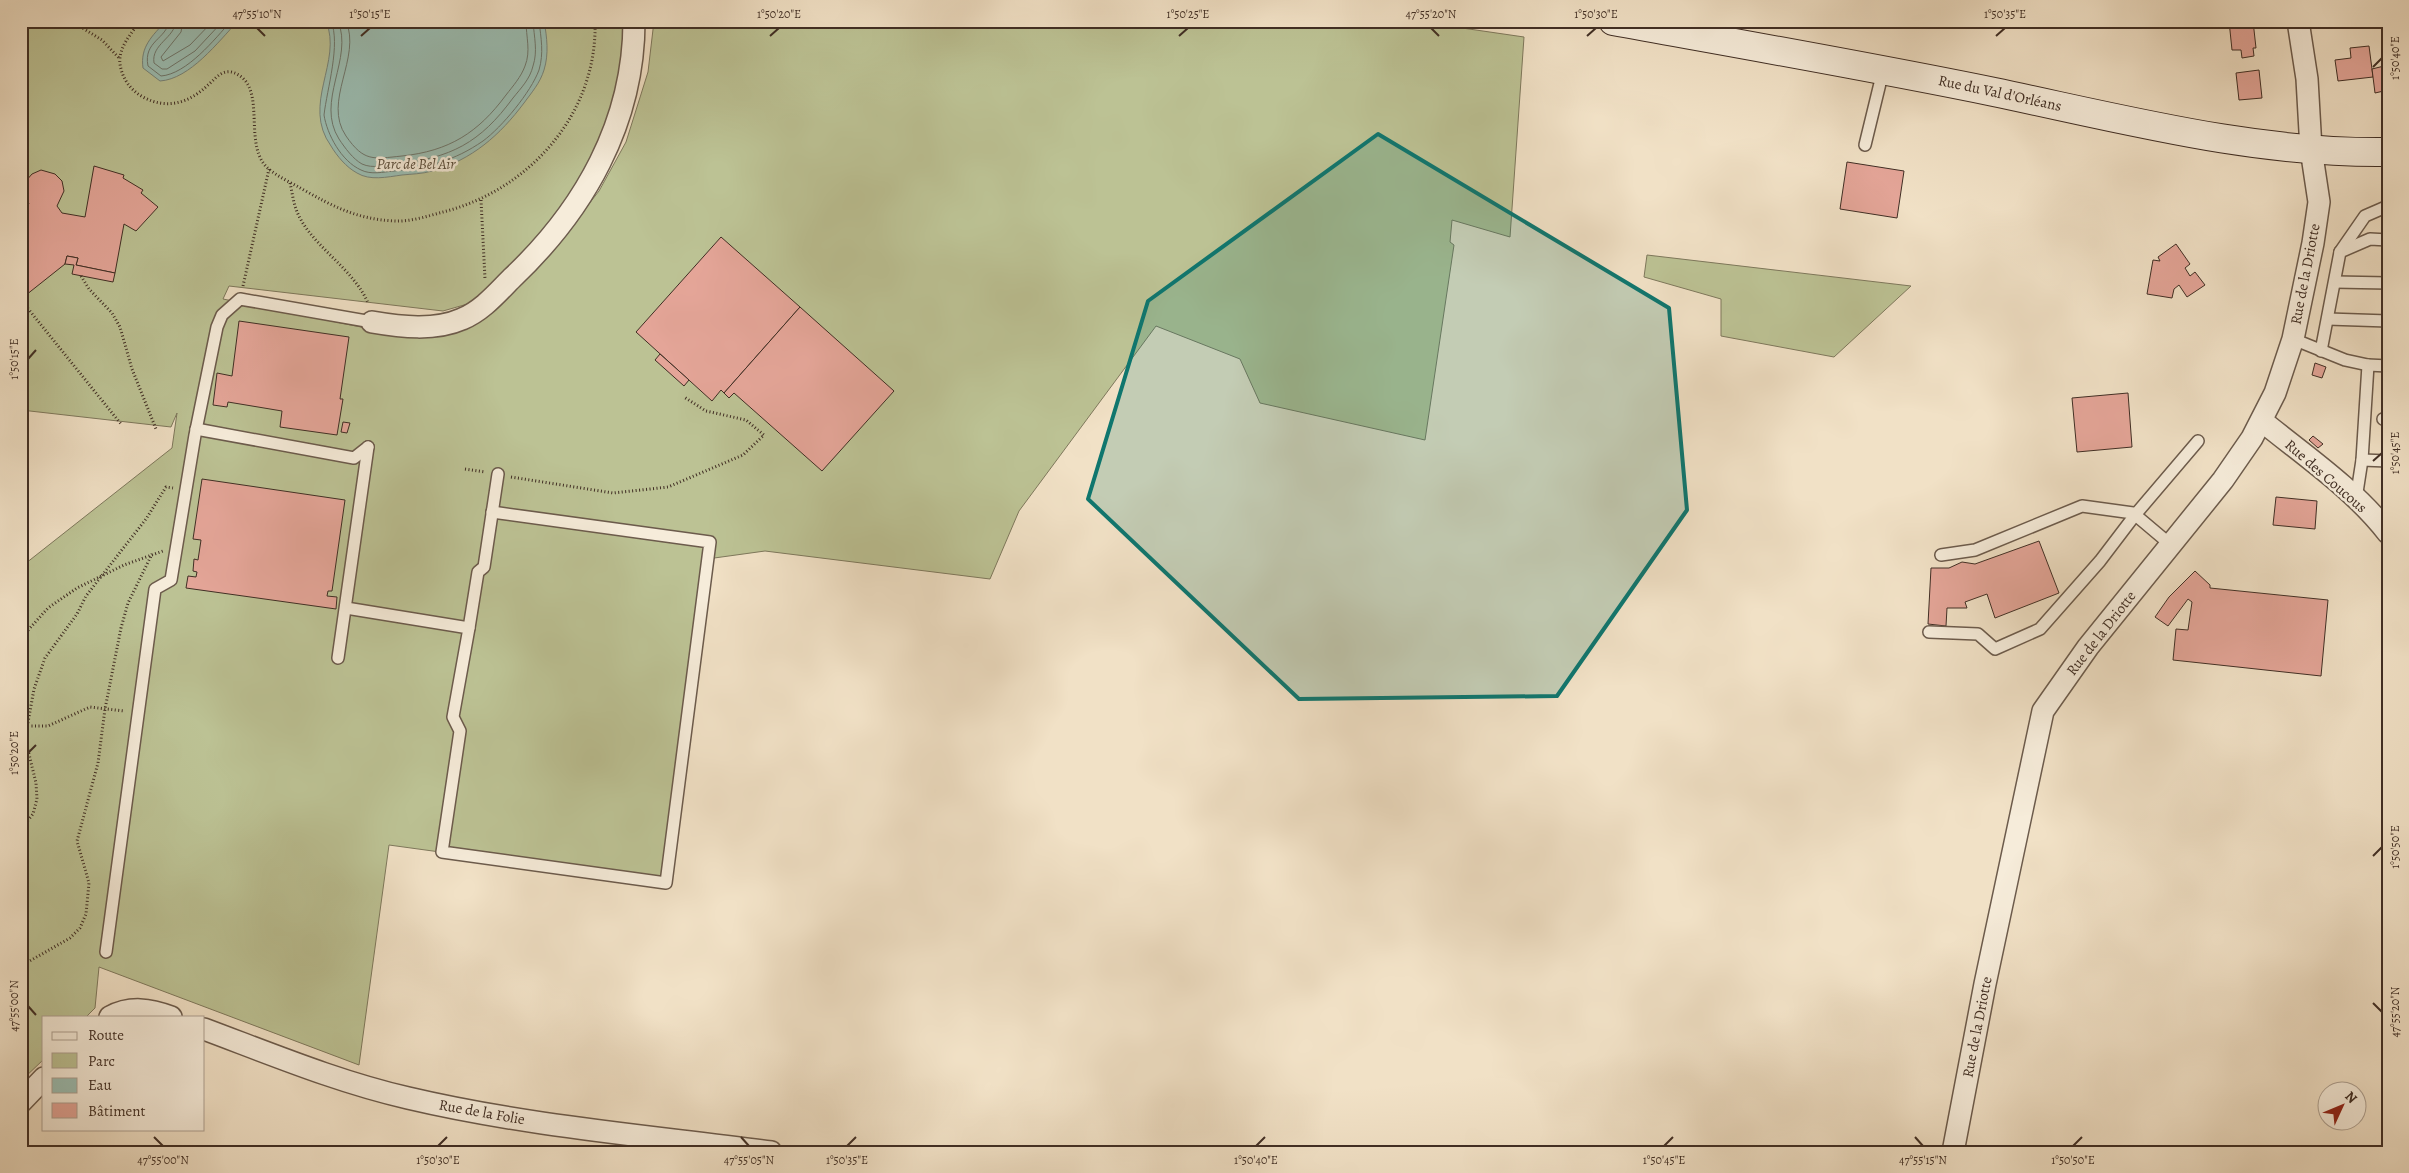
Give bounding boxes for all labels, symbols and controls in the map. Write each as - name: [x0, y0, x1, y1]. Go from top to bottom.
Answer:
- text: 47°55'10"N: [232, 6, 282, 22]
- text: 1°50'15"E: [349, 6, 391, 22]
- text: 1°50'20"E: [757, 6, 801, 22]
- text: 1°50'25"E: [1167, 6, 1209, 22]
- text: 47°55'20"N: [1406, 6, 1457, 22]
- text: 1°50'30"E: [1574, 6, 1618, 22]
- text: 1°50'35"E: [1984, 6, 2026, 22]
- text: 1°50'40"E: [2387, 36, 2403, 80]
- street label: Rue du Val d'Orléans: [1936, 70, 2064, 116]
- park label: Parc de Bel Air: [376, 154, 456, 174]
- street label: Rue de la Driotte: [2285, 222, 2325, 326]
- text: 1°50'15"E: [6, 338, 22, 380]
- text: 1°50'45"E: [2387, 432, 2403, 474]
- street label: Rue des Coucous: [2281, 435, 2371, 517]
- street label: Rue de la Driotte: [2062, 586, 2141, 680]
- text: 1°50'20"E: [6, 731, 22, 775]
- text: 1°50'50"E: [2387, 825, 2403, 869]
- street label: Rue de la Driotte: [1957, 975, 1997, 1079]
- text: 47°55'00"N: [6, 980, 22, 1032]
- text: 47°55'20"N: [2387, 986, 2403, 1037]
- legend: [42, 1016, 205, 1130]
- text: Route: [88, 1025, 124, 1045]
- text: Parc: [88, 1051, 115, 1071]
- text: Eau: [88, 1075, 113, 1095]
- north arrow: [2316, 1080, 2366, 1130]
- text: N: [2341, 1087, 2361, 1108]
- street label: Rue de la Folie: [437, 1095, 527, 1129]
- text: Bâtiment: [88, 1101, 146, 1121]
- text: 47°55'00"N: [137, 1152, 189, 1168]
- text: 1°50'30"E: [416, 1152, 460, 1168]
- text: 47°55'05"N: [724, 1152, 775, 1168]
- text: 1°50'35"E: [826, 1152, 868, 1168]
- text: 1°50'40"E: [1234, 1152, 1278, 1168]
- text: 1°50'45"E: [1643, 1152, 1685, 1168]
- text: 47°55'15"N: [1899, 1152, 1947, 1168]
- text: 1°50'50"E: [2051, 1152, 2095, 1168]

